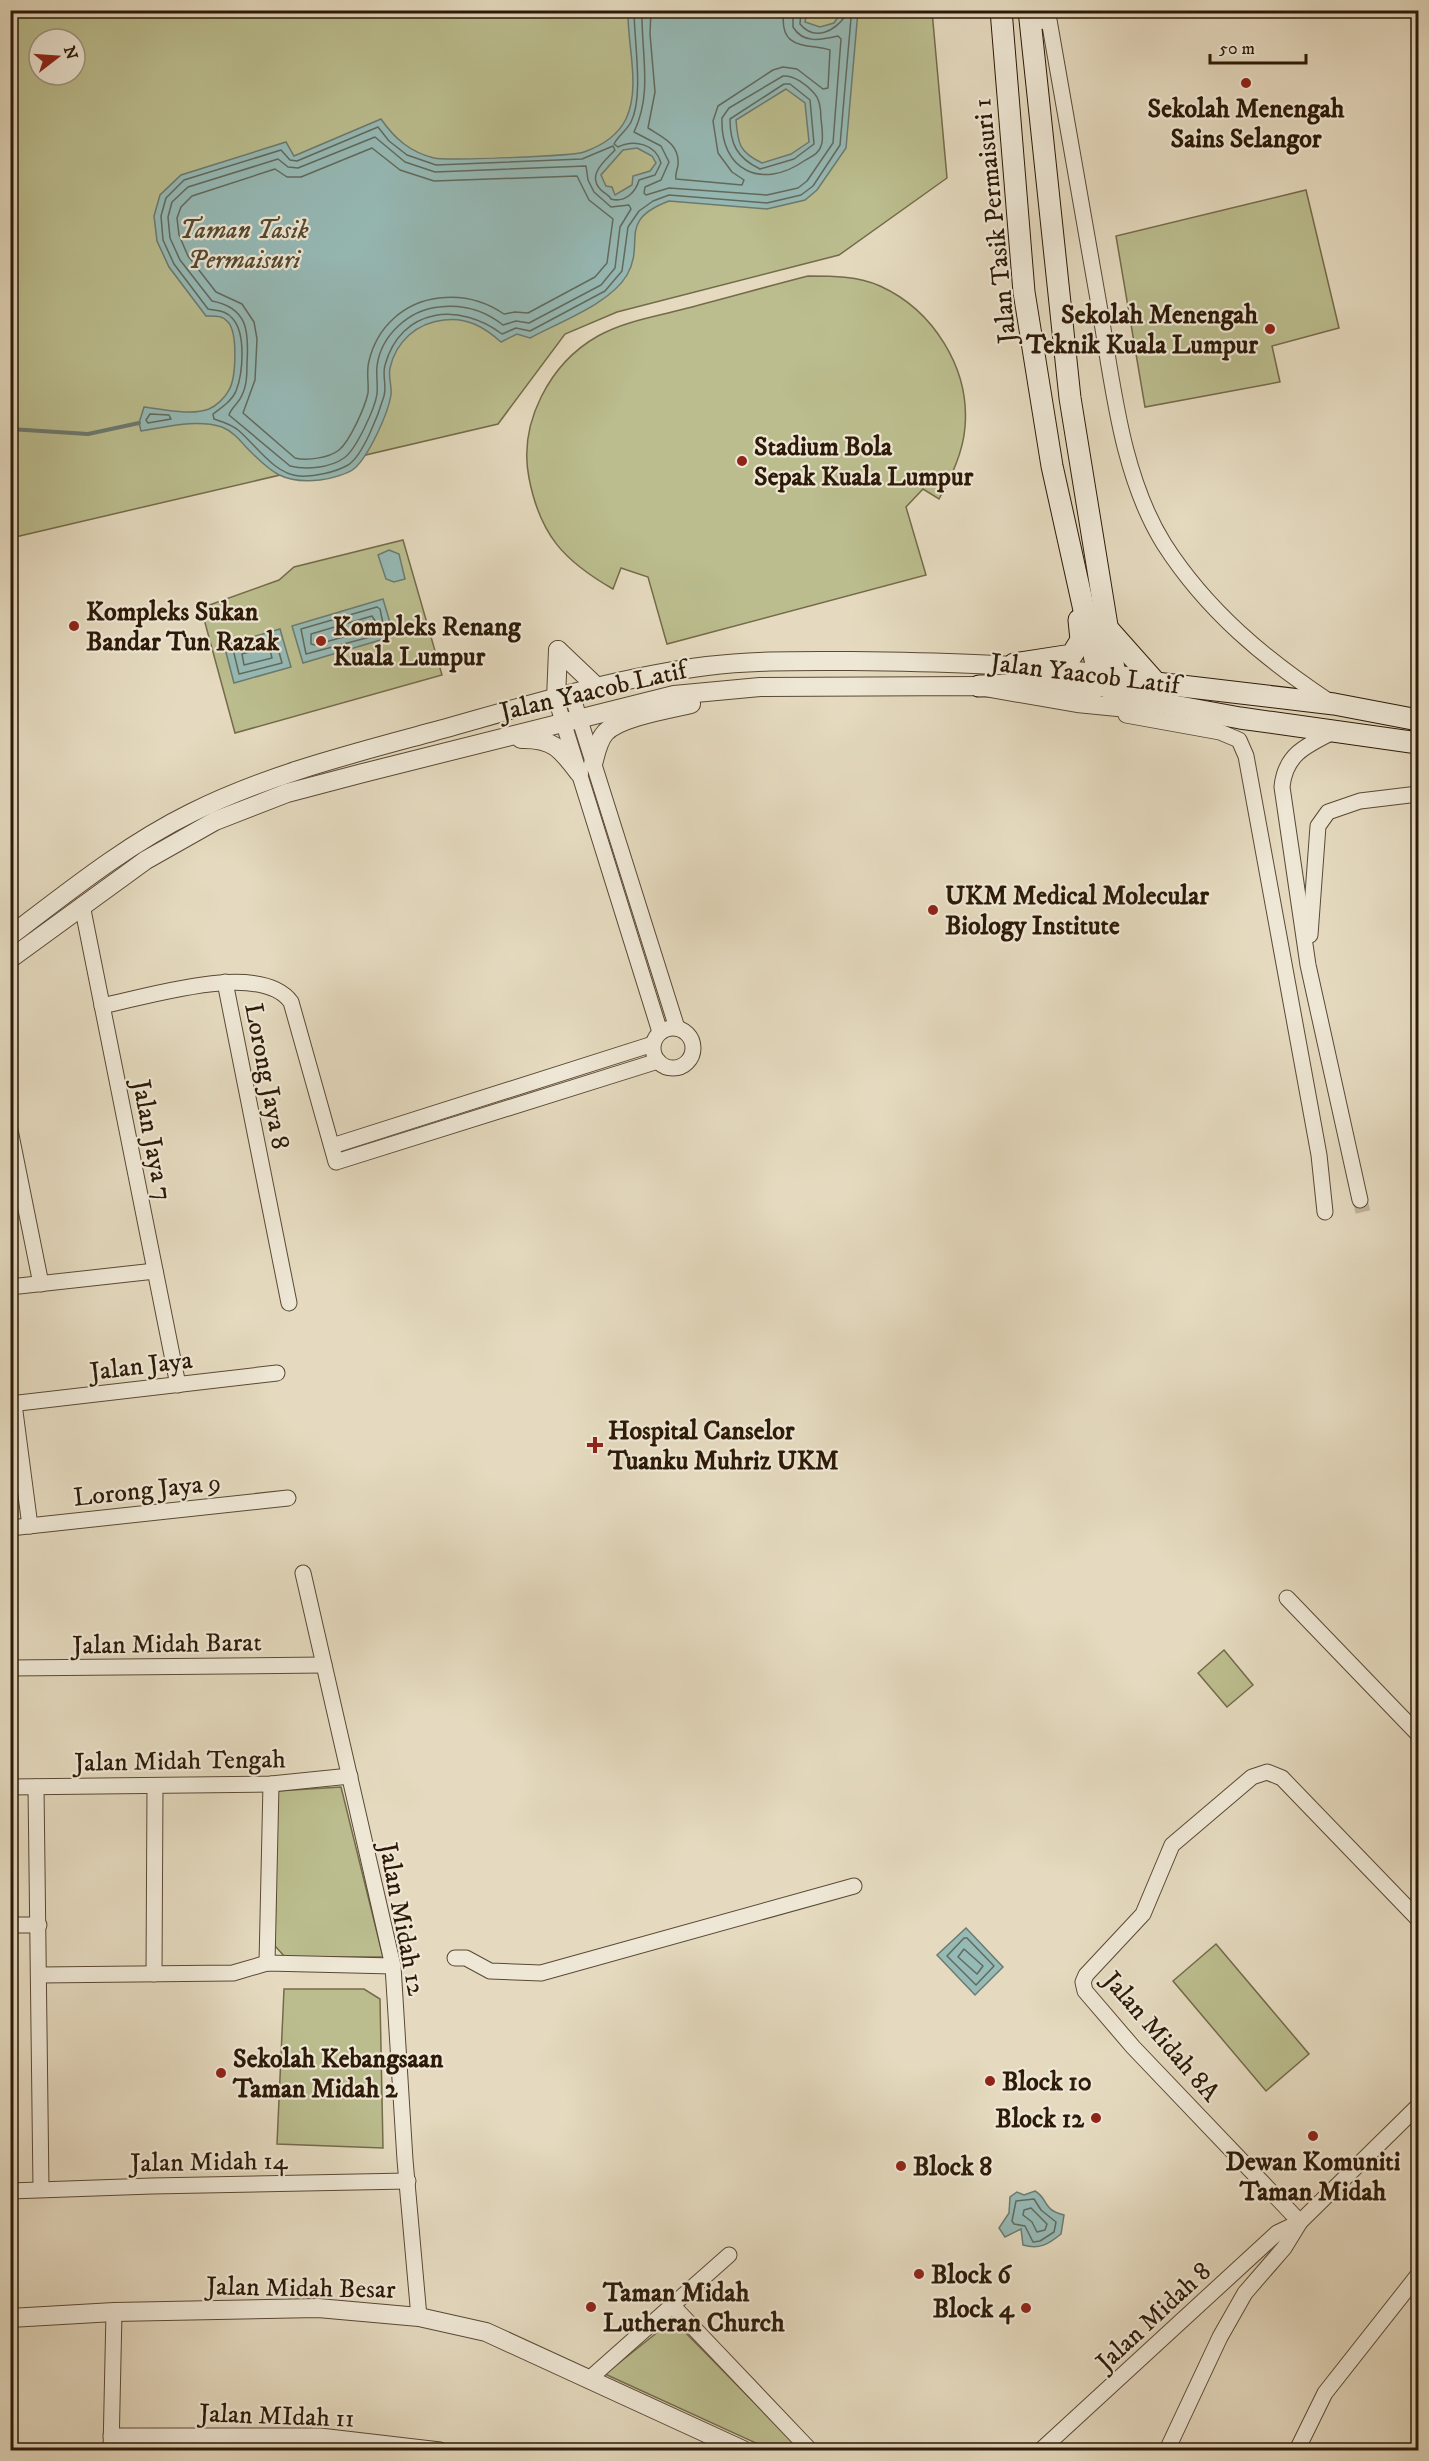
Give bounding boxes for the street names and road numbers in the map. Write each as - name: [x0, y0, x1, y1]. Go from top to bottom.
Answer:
- street label: Jalan Tasik Permaisuri 1: [966, 97, 1025, 347]
- street label: Jalan Yaacob Latif: [986, 646, 1185, 703]
- street label: Jalan Yaacob Latif: [495, 653, 693, 729]
- street label: Lorong Jaya 8: [236, 1000, 297, 1152]
- street label: Jalan Jaya 7: [123, 1075, 179, 1203]
- street label: Jalan Jaya: [86, 1344, 194, 1389]
- street label: Lorong Jaya 9: [72, 1466, 223, 1515]
- street label: Jalan Midah Barat: [70, 1626, 262, 1663]
- street label: Jalan Midah Tengah: [72, 1743, 286, 1780]
- street label: Jalan Midah 12: [370, 1838, 433, 1999]
- street label: Jalan Midah 8A: [1094, 1963, 1227, 2109]
- street label: Jalan Midah 14: [128, 2145, 289, 2180]
- street label: Jalan Midah 8: [1088, 2255, 1219, 2380]
- street label: Jalan Midah Besar: [204, 2270, 396, 2307]
- street label: Jalan MIdah 11: [197, 2397, 355, 2436]

